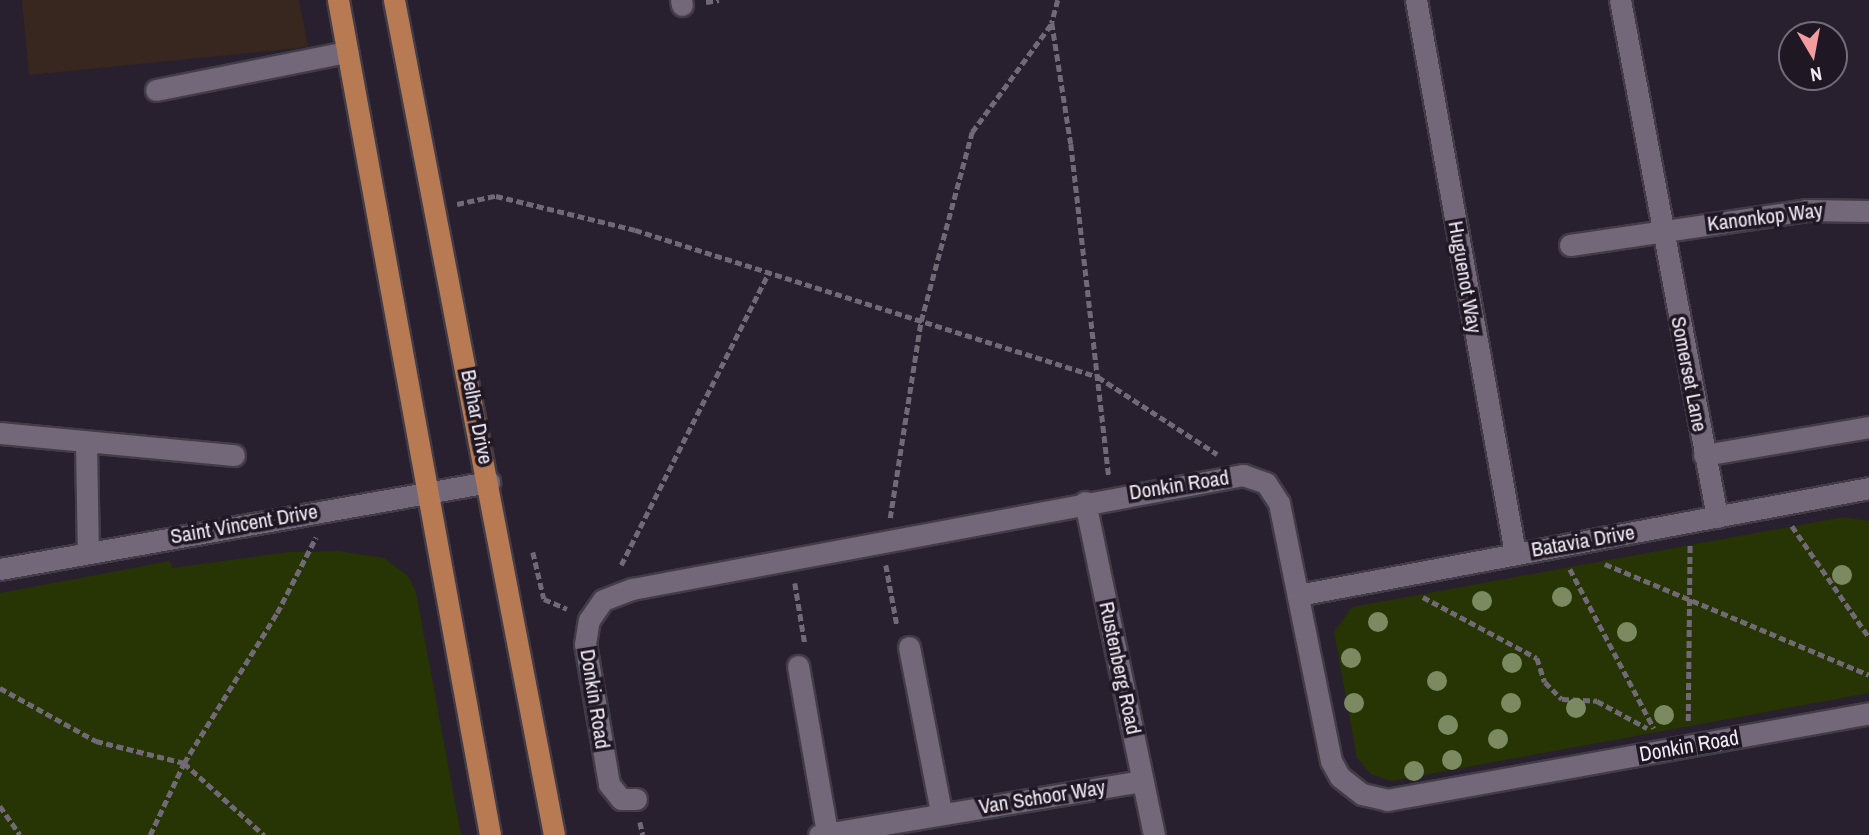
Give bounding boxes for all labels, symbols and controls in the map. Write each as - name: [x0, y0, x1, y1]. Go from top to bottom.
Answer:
- north arrow: [1778, 21, 1848, 91]
- text: N: [1809, 61, 1824, 88]
- street label: Kanonkop Way: [1706, 197, 1824, 237]
- street label: Huguenot Way: [1443, 219, 1487, 335]
- street label: Somerset Lane: [1665, 314, 1713, 434]
- street label: Belhar Drive: [456, 368, 498, 466]
- street label: Donkin Road: [1127, 465, 1231, 505]
- street label: Saint Vincent Drive: [168, 499, 320, 549]
- street label: Batavia Drive: [1529, 520, 1637, 562]
- street label: Rustenberg Road: [1094, 599, 1146, 737]
- street label: Donkin Road: [575, 647, 615, 751]
- street label: Donkin Road: [1637, 725, 1741, 767]
- street label: Van Schoor Way: [977, 775, 1107, 819]

